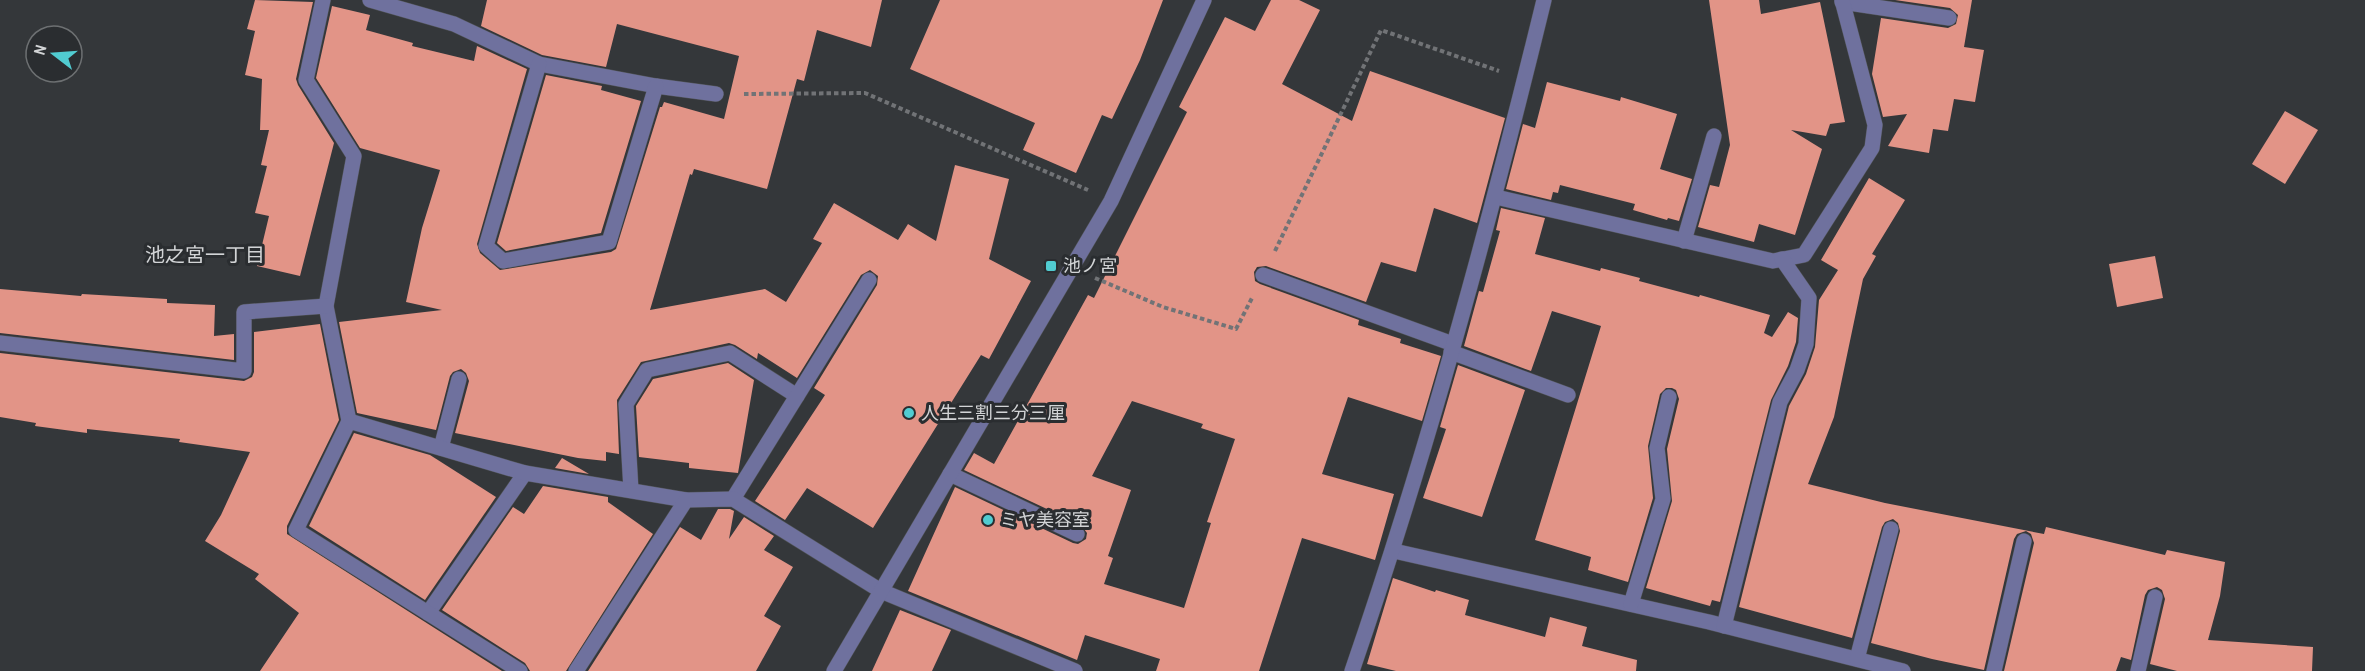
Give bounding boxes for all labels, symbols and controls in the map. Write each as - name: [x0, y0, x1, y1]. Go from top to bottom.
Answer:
- north arrow: [24, 24, 84, 84]
- text: N: [28, 42, 52, 57]
- district label: 池之宮一丁目: [145, 241, 265, 268]
- place label: 池ノ宮: [1063, 253, 1117, 278]
- marker: 池ノ宮: [1044, 259, 1058, 273]
- place label: 人生三割三分三厘: [921, 400, 1065, 425]
- marker: 人生三割三分三厘: [902, 406, 916, 420]
- place label: ミヤ美容室: [1000, 507, 1090, 532]
- marker: ミヤ美容室: [981, 513, 995, 527]

